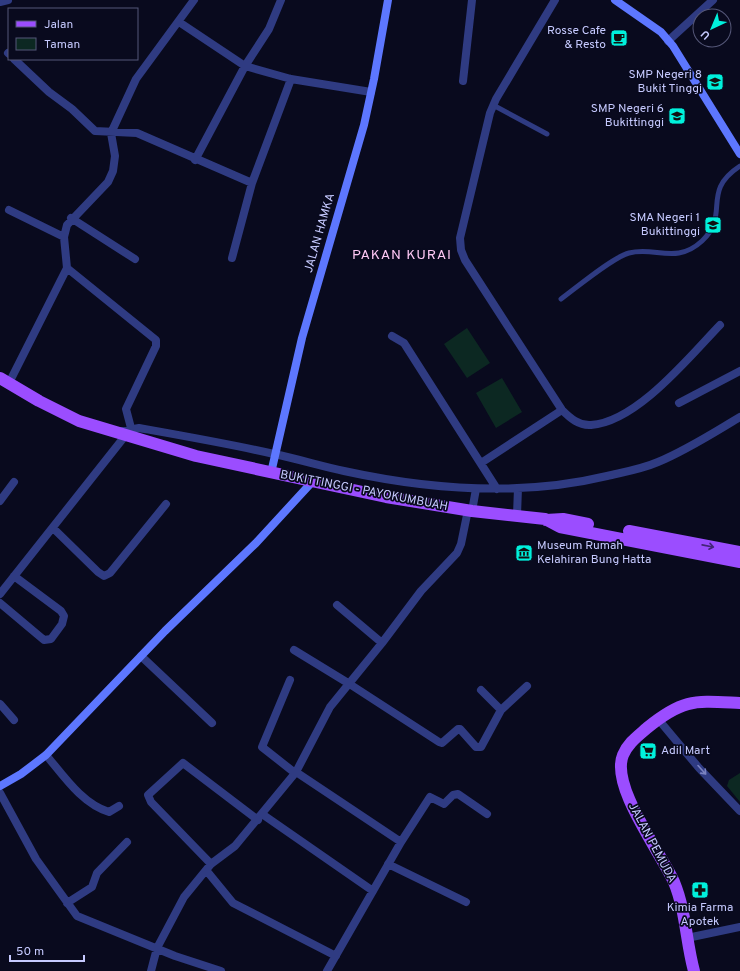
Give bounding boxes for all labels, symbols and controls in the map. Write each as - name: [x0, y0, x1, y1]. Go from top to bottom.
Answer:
- legend: [8, 8, 138, 60]
- north arrow: [692, 8, 732, 48]
- text: Jalan: [44, 17, 73, 33]
- place label: Rosse Cafe & Resto: [547, 23, 606, 53]
- text: U: [698, 27, 713, 42]
- cafe icon: Rosse Cafe & Resto: [609, 28, 629, 48]
- text: Taman: [44, 37, 80, 53]
- place label: SMP Negeri 8 Bukit Tinggi: [629, 67, 702, 97]
- school or university icon: SMP Negeri 8 Bukit Tinggi: [705, 72, 725, 92]
- place label: SMP Negeri 6 Bukittinggi: [591, 101, 664, 131]
- school or university icon: SMP Negeri 6 Bukittinggi: [667, 106, 687, 126]
- street label: JALAN HAMKA: [301, 191, 339, 275]
- place label: SMA Negeri 1 Bukittinggi: [629, 210, 700, 240]
- school or university icon: SMA Negeri 1 Bukittinggi: [703, 215, 723, 235]
- district label: PAKAN KURAI: [352, 247, 452, 264]
- street label: BUKITTINGGI - PAYOKUMBUAH: [279, 467, 449, 515]
- place label: Museum Rumah Kelahiran Bung Hatta: [537, 538, 651, 568]
- one-way arrow: [701, 542, 714, 550]
- museum icon: Museum Rumah Kelahiran Bung Hatta: [514, 543, 534, 563]
- supermarket icon: Adil Mart: [638, 741, 658, 761]
- place label: Adil Mart: [661, 743, 710, 759]
- one-way arrow: [697, 765, 706, 775]
- street label: JALAN PEMUDA: [624, 800, 680, 886]
- pharmacy icon: Kimia Farma Apotek: [690, 880, 710, 900]
- place label: Kimia Farma Apotek: [667, 900, 733, 930]
- scale bar: [10, 937, 84, 963]
- text: 50 m: [16, 944, 44, 960]

